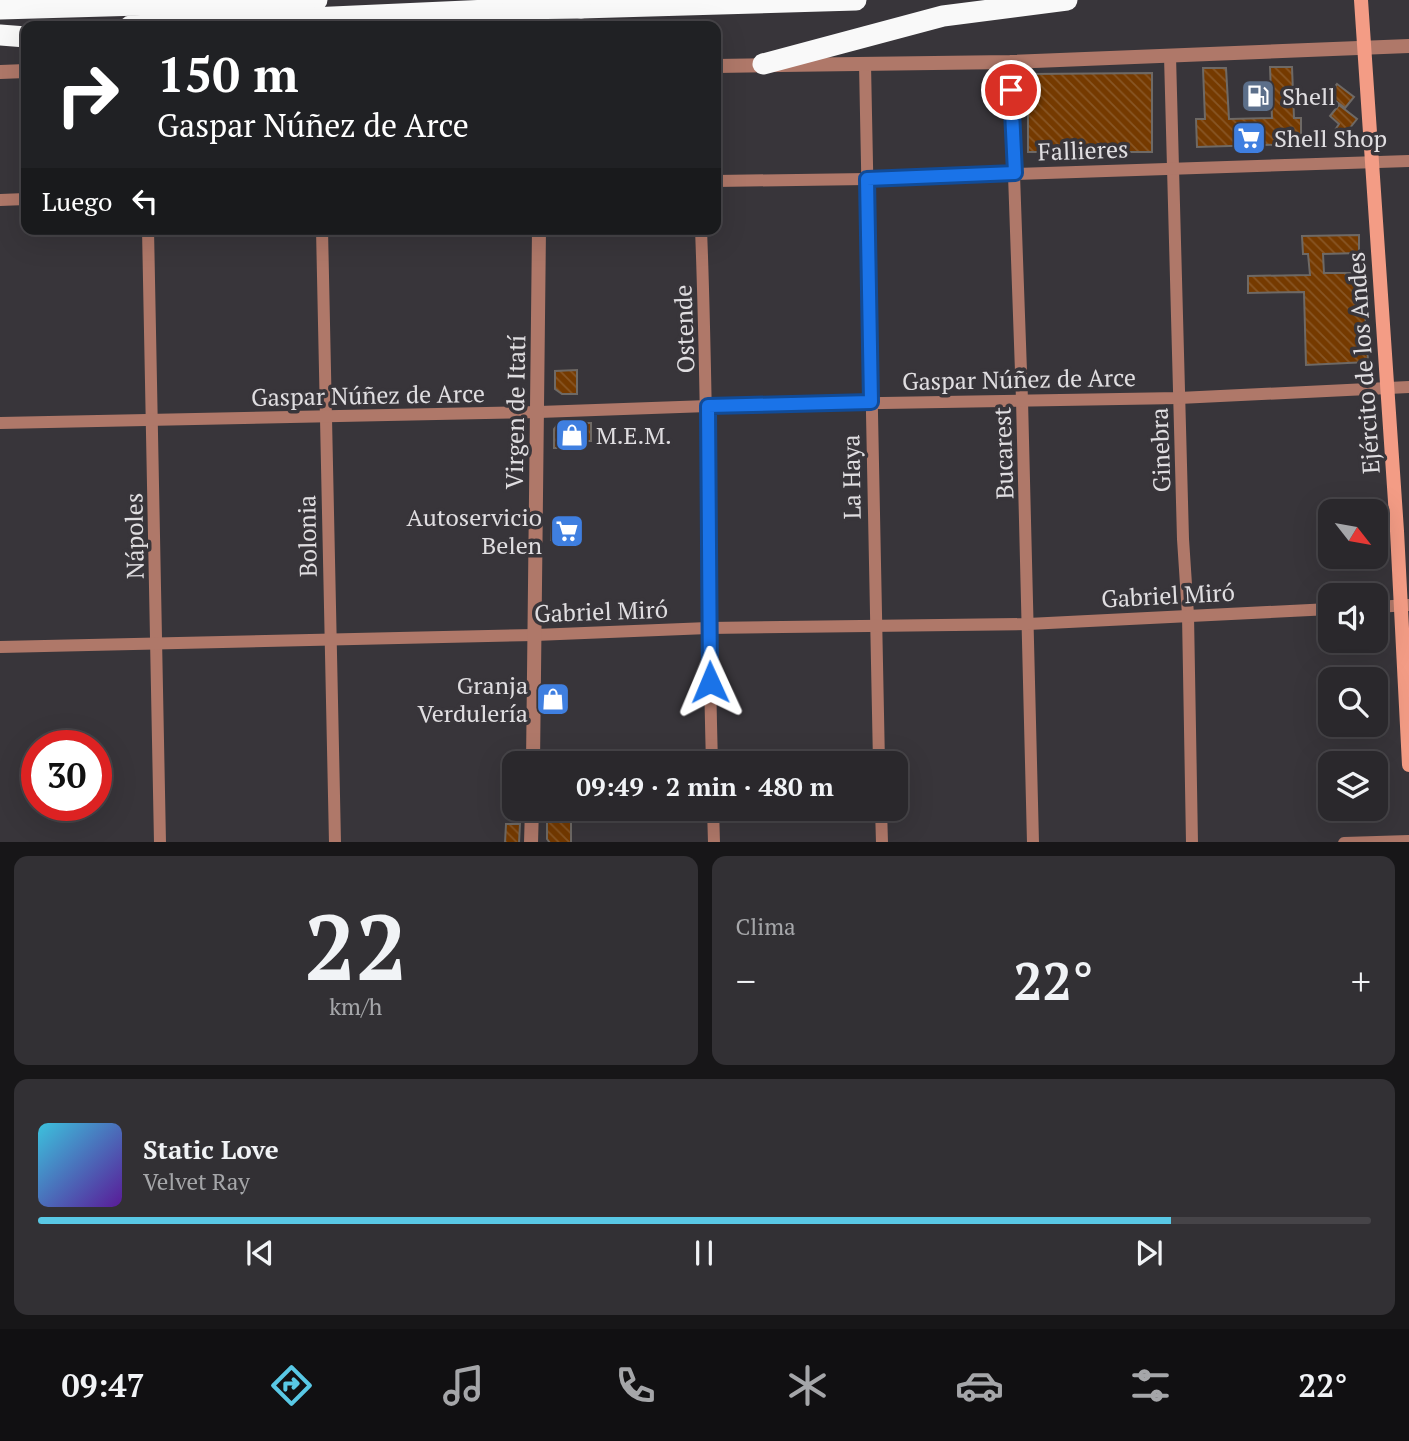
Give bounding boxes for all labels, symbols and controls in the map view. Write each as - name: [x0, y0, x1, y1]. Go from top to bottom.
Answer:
- text: 150 m: [157, 41, 299, 106]
- icon: right: [42, 49, 133, 140]
- pin: [981, 60, 1041, 120]
- icon: arrive: [992, 71, 1030, 109]
- fuel station icon: Shell: [1239, 77, 1277, 115]
- place label: Shell: [1282, 80, 1335, 112]
- text: Gaspar Núñez de Arce: [157, 104, 469, 146]
- supermarket icon: Shell Shop: [1230, 119, 1268, 157]
- place label: Shell Shop: [1274, 122, 1387, 154]
- street label: Fallieres: [1037, 132, 1129, 168]
- icon: left: [126, 182, 164, 220]
- text: Luego: [42, 184, 112, 218]
- street label: Ejército de los Andes: [1339, 251, 1387, 475]
- street label: Ostende: [666, 284, 702, 374]
- street label: Virgen de Itatí: [498, 334, 532, 490]
- street label: Gaspar Núñez de Arce: [902, 361, 1136, 397]
- street label: Gaspar Núñez de Arce: [251, 377, 485, 413]
- street label: Bucarest: [985, 406, 1021, 500]
- street label: Ginebra: [1143, 407, 1177, 493]
- shop icon: M.E.M.: [553, 416, 591, 454]
- place label: M.E.M.: [596, 419, 672, 451]
- street label: La Haya: [834, 434, 868, 520]
- street label: Nápoles: [117, 493, 151, 579]
- street label: Bolonia: [290, 495, 324, 577]
- north arrow: [1318, 499, 1388, 569]
- map controls: [1318, 499, 1388, 821]
- place label: Autoservicio Belen: [406, 501, 542, 561]
- supermarket icon: Autoservicio Belen: [548, 512, 586, 550]
- street label: Gabriel Miró: [1100, 576, 1236, 614]
- button: sound: [1318, 583, 1388, 653]
- street label: Gabriel Miró: [534, 593, 668, 629]
- position arrow: [673, 645, 747, 719]
- button: search: [1318, 667, 1388, 737]
- place label: Granja Verdulería: [418, 669, 528, 729]
- shop icon: Granja Verdulería: [534, 680, 572, 718]
- speed limit sign: 30: [21, 730, 112, 821]
- button: layers: [1318, 751, 1388, 821]
- text: 09:49 · 2 min · 480 m: [576, 769, 834, 803]
- text: 22: [304, 885, 407, 1006]
- text: Clima: [736, 911, 796, 942]
- text: 22°: [1013, 946, 1093, 1015]
- text: −: [736, 956, 756, 1006]
- text: +: [1351, 956, 1371, 1006]
- text: km/h: [329, 991, 382, 1022]
- text: Static Love: [143, 1132, 279, 1166]
- text: Velvet Ray: [143, 1166, 250, 1197]
- icon: previous: [241, 1234, 279, 1272]
- icon: pause: [685, 1234, 723, 1272]
- icon: next: [1130, 1234, 1168, 1272]
- icon: directions: [267, 1361, 316, 1410]
- icon: music: [439, 1361, 488, 1410]
- icon: phone: [611, 1361, 660, 1410]
- icon: climate: [783, 1361, 832, 1410]
- icon: car: [955, 1361, 1004, 1410]
- icon: filters: [1126, 1361, 1175, 1410]
- text: 09:47: [61, 1364, 145, 1406]
- text: 22°: [1298, 1364, 1348, 1406]

